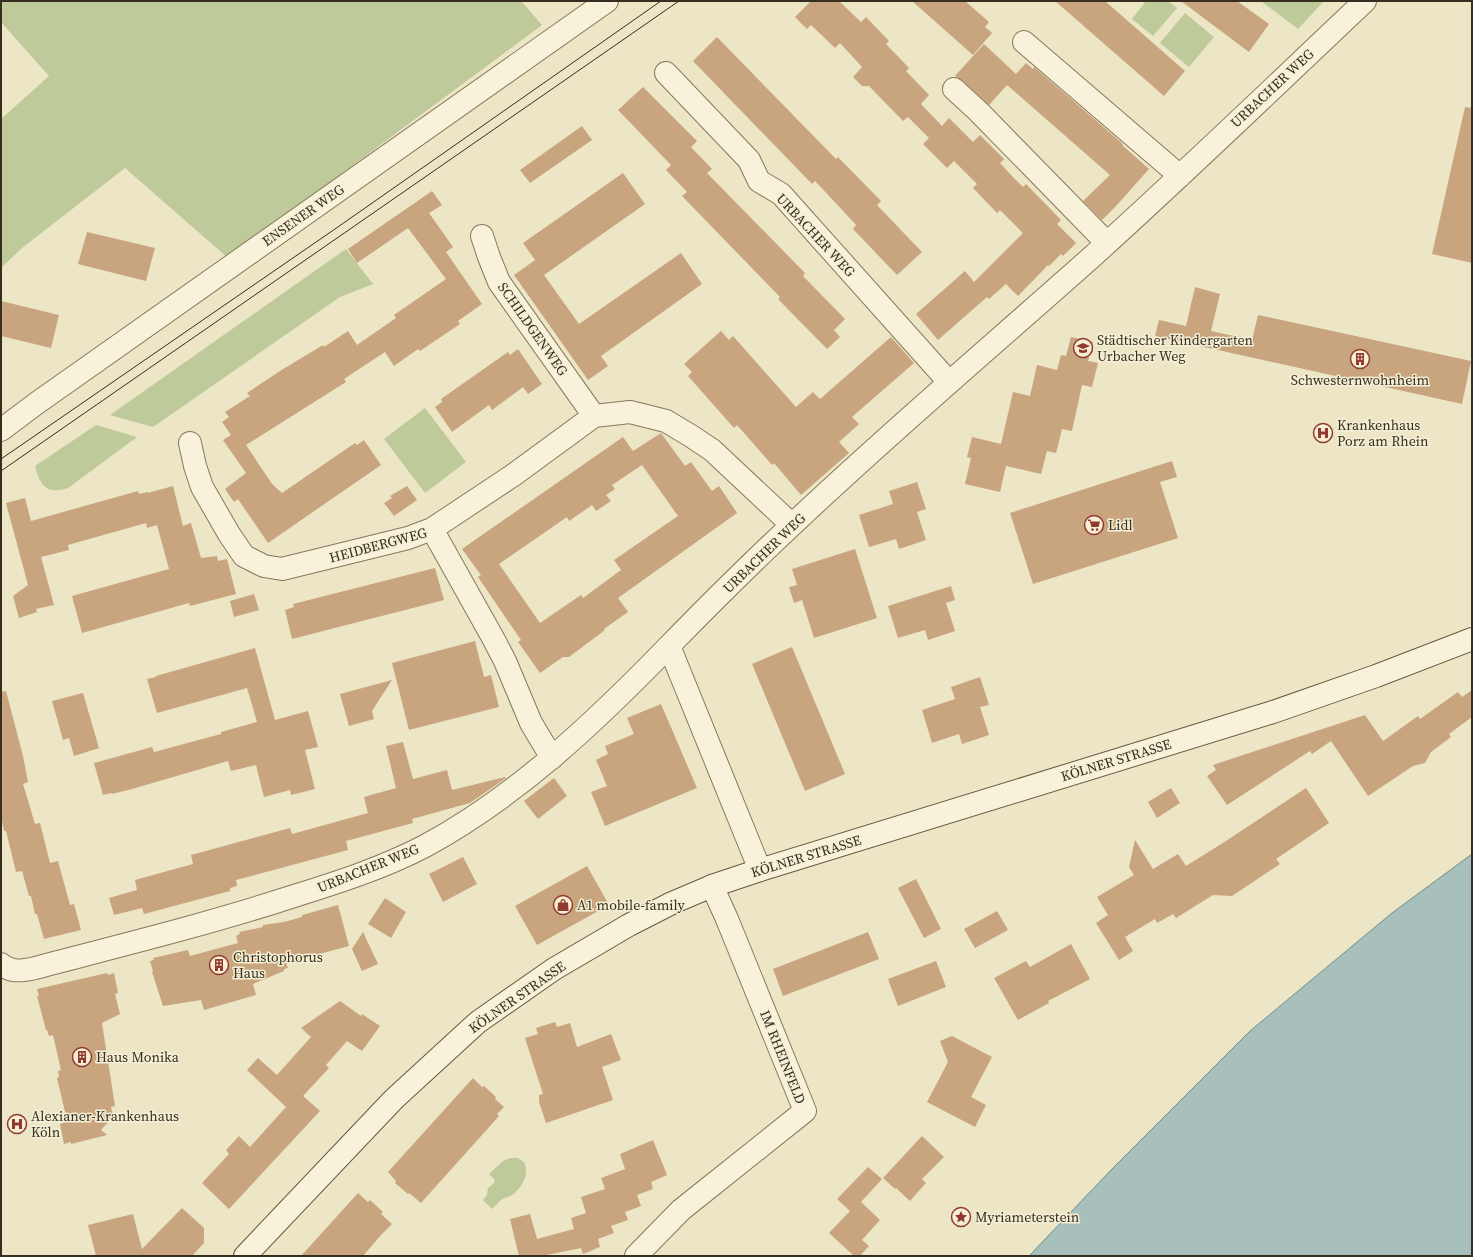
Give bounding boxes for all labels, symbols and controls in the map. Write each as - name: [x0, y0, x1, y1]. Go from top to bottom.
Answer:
- street label: URBACHER WEG: [1226, 44, 1319, 132]
- street label: ENSENER WEG: [258, 179, 348, 251]
- street label: URBACHER WEG: [772, 189, 860, 282]
- street label: SCHILDGENWEG: [493, 278, 573, 380]
- place label: Städtischer Kindergarten Urbacher Weg: [1097, 330, 1254, 366]
- school or university icon: Städtischer Kindergarten Urbacher Weg: [1072, 337, 1094, 359]
- building icon: Schwesternwohnheim: [1349, 348, 1371, 370]
- place label: Schwesternwohnheim: [1291, 370, 1430, 390]
- place label: Krankenhaus Porz am Rhein: [1337, 415, 1429, 451]
- hospital icon: Krankenhaus Porz am Rhein: [1312, 422, 1334, 444]
- street label: URBACHER WEG: [718, 508, 810, 598]
- supermarket icon: Lidl: [1083, 514, 1105, 536]
- place label: Lidl: [1108, 515, 1133, 535]
- street label: HEIDBERGWEG: [327, 522, 429, 568]
- street label: KÖLNER STRASSE: [1058, 734, 1174, 786]
- street label: KÖLNER STRASSE: [748, 830, 864, 882]
- street label: URBACHER WEG: [314, 838, 422, 897]
- shop icon: A1 mobile-family: [552, 894, 574, 916]
- place label: A1 mobile-family: [577, 895, 685, 915]
- place label: Christophorus Haus: [233, 947, 323, 983]
- building icon: Christophorus Haus: [208, 954, 230, 976]
- street label: KÖLNER STRASSE: [464, 956, 570, 1038]
- street label: IM RHEINFELD: [755, 1007, 811, 1107]
- building icon: Haus Monika: [71, 1046, 93, 1068]
- place label: Haus Monika: [96, 1047, 180, 1067]
- place label: Alexianer-Krankenhaus Köln: [31, 1106, 179, 1142]
- hospital icon: Alexianer-Krankenhaus Köln: [6, 1113, 28, 1135]
- place icon: Myriameterstein: [950, 1206, 972, 1228]
- place label: Myriameterstein: [975, 1207, 1080, 1227]

